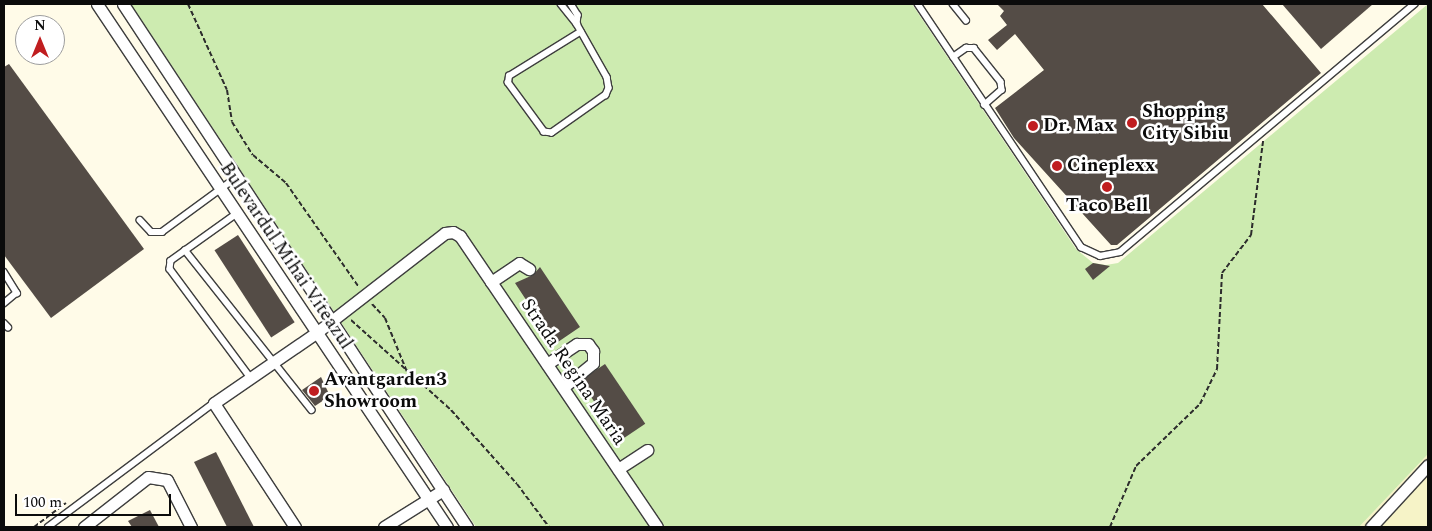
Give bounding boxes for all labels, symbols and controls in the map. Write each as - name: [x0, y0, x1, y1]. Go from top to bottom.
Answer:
- north arrow: [15, 15, 65, 65]
- text: N: [34, 15, 46, 36]
- place label: Shopping City Sibiu: [1142, 101, 1229, 145]
- place label: Dr. Max: [1043, 115, 1114, 137]
- marker: Shopping City Sibiu: [1126, 117, 1138, 129]
- marker: Dr. Max: [1027, 120, 1039, 132]
- place label: Cineplexx: [1067, 155, 1155, 177]
- street label: Bulevardul Mihai Viteazul: [215, 158, 357, 354]
- marker: Cineplexx: [1051, 160, 1063, 172]
- marker: Taco Bell: [1101, 181, 1113, 193]
- place label: Taco Bell: [1066, 195, 1148, 217]
- street label: Strada Regina Maria: [515, 294, 631, 450]
- place label: Avantgarden3 Showroom: [324, 369, 447, 413]
- marker: Avantgarden3 Showroom: [308, 385, 320, 397]
- scale bar: [18, 484, 174, 516]
- text: 100 m: [23, 491, 62, 514]

